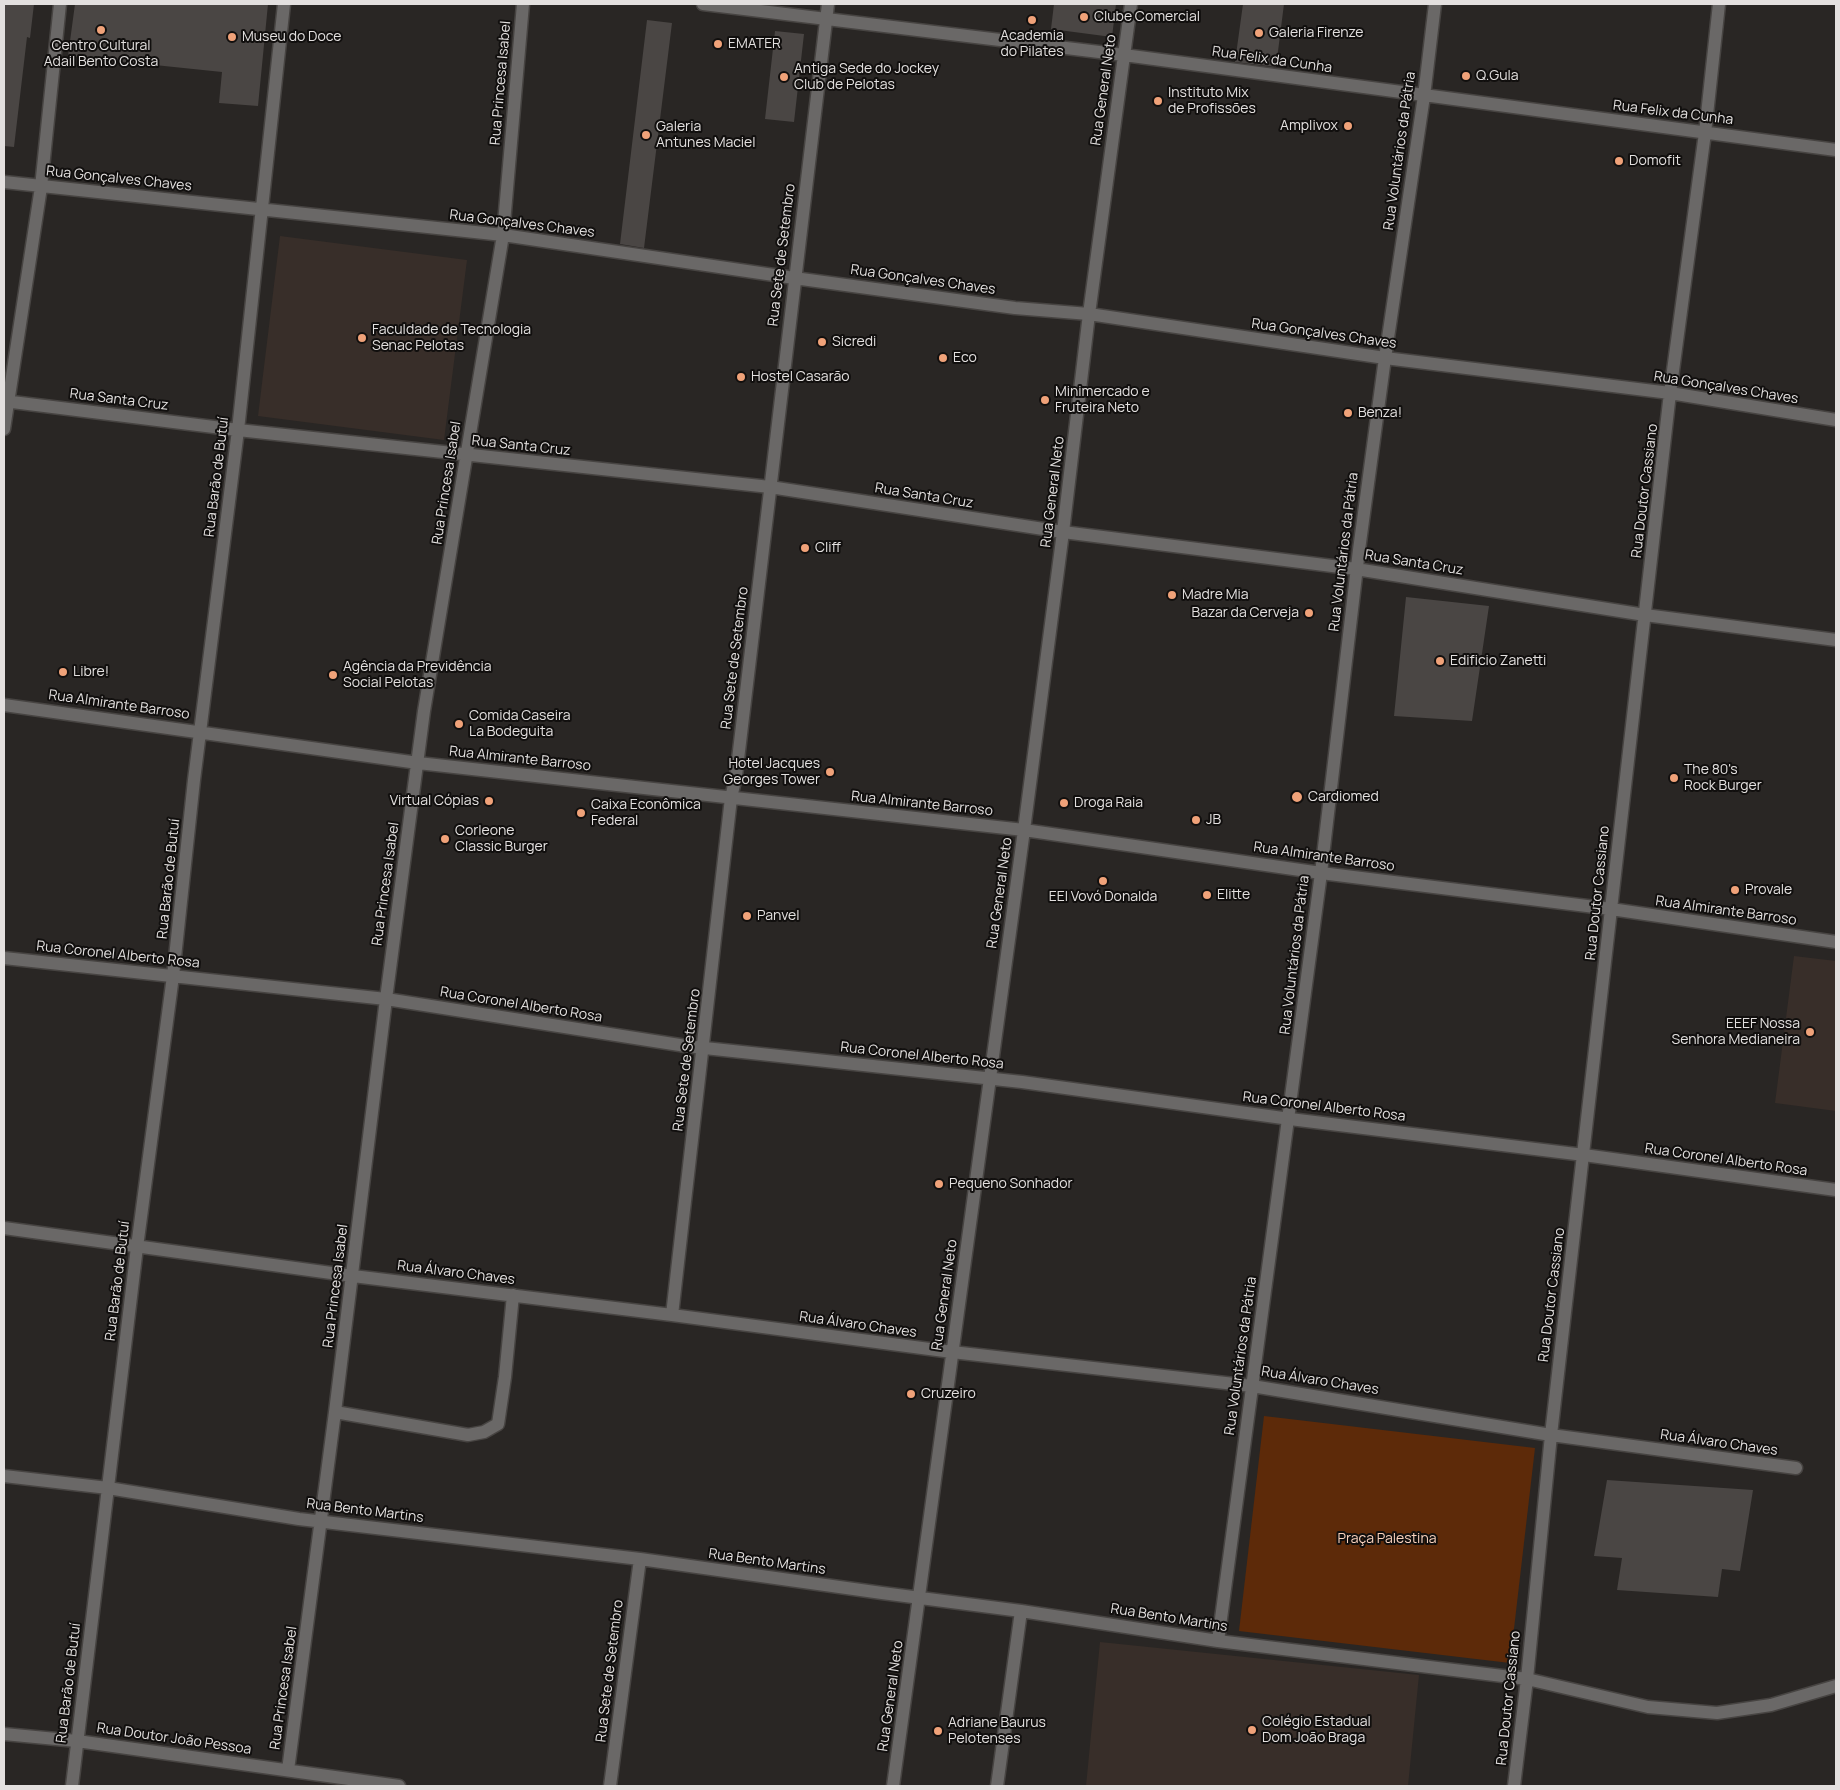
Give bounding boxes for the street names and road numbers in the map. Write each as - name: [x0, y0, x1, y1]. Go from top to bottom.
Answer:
- street label: Rua Princesa Isabel: [487, 20, 515, 146]
- street label: Rua General Neto: [1088, 33, 1120, 147]
- street label: Rua Felix da Cunha: [1211, 43, 1333, 77]
- street label: Rua Voluntários da Pátria: [1381, 71, 1419, 231]
- street label: Rua Felix da Cunha: [1612, 97, 1734, 129]
- street label: Rua Gonçalves Chaves: [45, 163, 193, 195]
- street label: Rua Sete de Setembro: [765, 183, 799, 327]
- street label: Rua Gonçalves Chaves: [448, 207, 596, 241]
- street label: Rua Gonçalves Chaves: [849, 262, 997, 298]
- street label: Rua Gonçalves Chaves: [1250, 316, 1398, 352]
- street label: Rua Gonçalves Chaves: [1652, 368, 1800, 408]
- street label: Rua Santa Cruz: [69, 386, 169, 414]
- street label: Rua Barão de Butuí: [201, 416, 233, 538]
- street label: Rua Princesa Isabel: [429, 420, 465, 546]
- street label: Rua Doutor Cassiano: [1628, 423, 1662, 559]
- street label: Rua Santa Cruz: [471, 432, 571, 460]
- street label: Rua General Neto: [1038, 435, 1068, 549]
- street label: Rua Voluntários da Pátria: [1326, 472, 1362, 632]
- street label: Rua Santa Cruz: [874, 480, 974, 512]
- street label: Rua Santa Cruz: [1364, 547, 1464, 579]
- street label: Rua Sete de Setembro: [718, 586, 752, 730]
- street label: Rua Almirante Barroso: [47, 687, 191, 723]
- street label: Rua Almirante Barroso: [448, 743, 592, 775]
- street label: Rua Almirante Barroso: [850, 788, 994, 820]
- street label: Rua Barão de Butuí: [154, 818, 184, 940]
- street label: Rua Princesa Isabel: [369, 821, 403, 947]
- street label: Rua Doutor Cassiano: [1583, 825, 1613, 961]
- street label: Rua General Neto: [984, 836, 1016, 950]
- street label: Rua Almirante Barroso: [1252, 839, 1396, 875]
- street label: Rua Voluntários da Pátria: [1277, 875, 1313, 1035]
- street label: Rua Almirante Barroso: [1654, 893, 1798, 929]
- street label: Rua Coronel Alberto Rosa: [36, 938, 200, 972]
- street label: Rua Coronel Alberto Rosa: [439, 984, 603, 1026]
- street label: Rua Sete de Setembro: [670, 988, 704, 1132]
- street label: Rua Coronel Alberto Rosa: [840, 1039, 1004, 1073]
- street label: Rua Coronel Alberto Rosa: [1242, 1089, 1406, 1125]
- street label: Rua Coronel Alberto Rosa: [1644, 1140, 1808, 1180]
- street label: Rua Barão de Butuí: [102, 1220, 134, 1342]
- street label: Rua Princesa Isabel: [320, 1223, 352, 1349]
- street label: Rua Doutor Cassiano: [1535, 1227, 1569, 1363]
- street label: Rua General Neto: [929, 1238, 961, 1352]
- street label: Rua Álvaro Chaves: [396, 1257, 516, 1289]
- street label: Rua Voluntários da Pátria: [1222, 1276, 1260, 1436]
- street label: Rua Álvaro Chaves: [798, 1308, 918, 1342]
- street label: Rua Álvaro Chaves: [1260, 1363, 1380, 1399]
- street label: Rua Álvaro Chaves: [1659, 1426, 1779, 1460]
- street label: Rua Bento Martins: [305, 1495, 425, 1527]
- street label: Rua Bento Martins: [707, 1545, 827, 1579]
- street label: Rua Sete de Setembro: [593, 1599, 627, 1743]
- street label: Rua Bento Martins: [1109, 1600, 1229, 1636]
- street label: Rua Barão de Butuí: [53, 1622, 85, 1744]
- street label: Rua Princesa Isabel: [267, 1625, 301, 1751]
- street label: Rua Doutor Cassiano: [1494, 1630, 1524, 1766]
- street label: Rua General Neto: [875, 1639, 907, 1753]
- street label: Rua Doutor João Pessoa: [96, 1720, 252, 1758]

